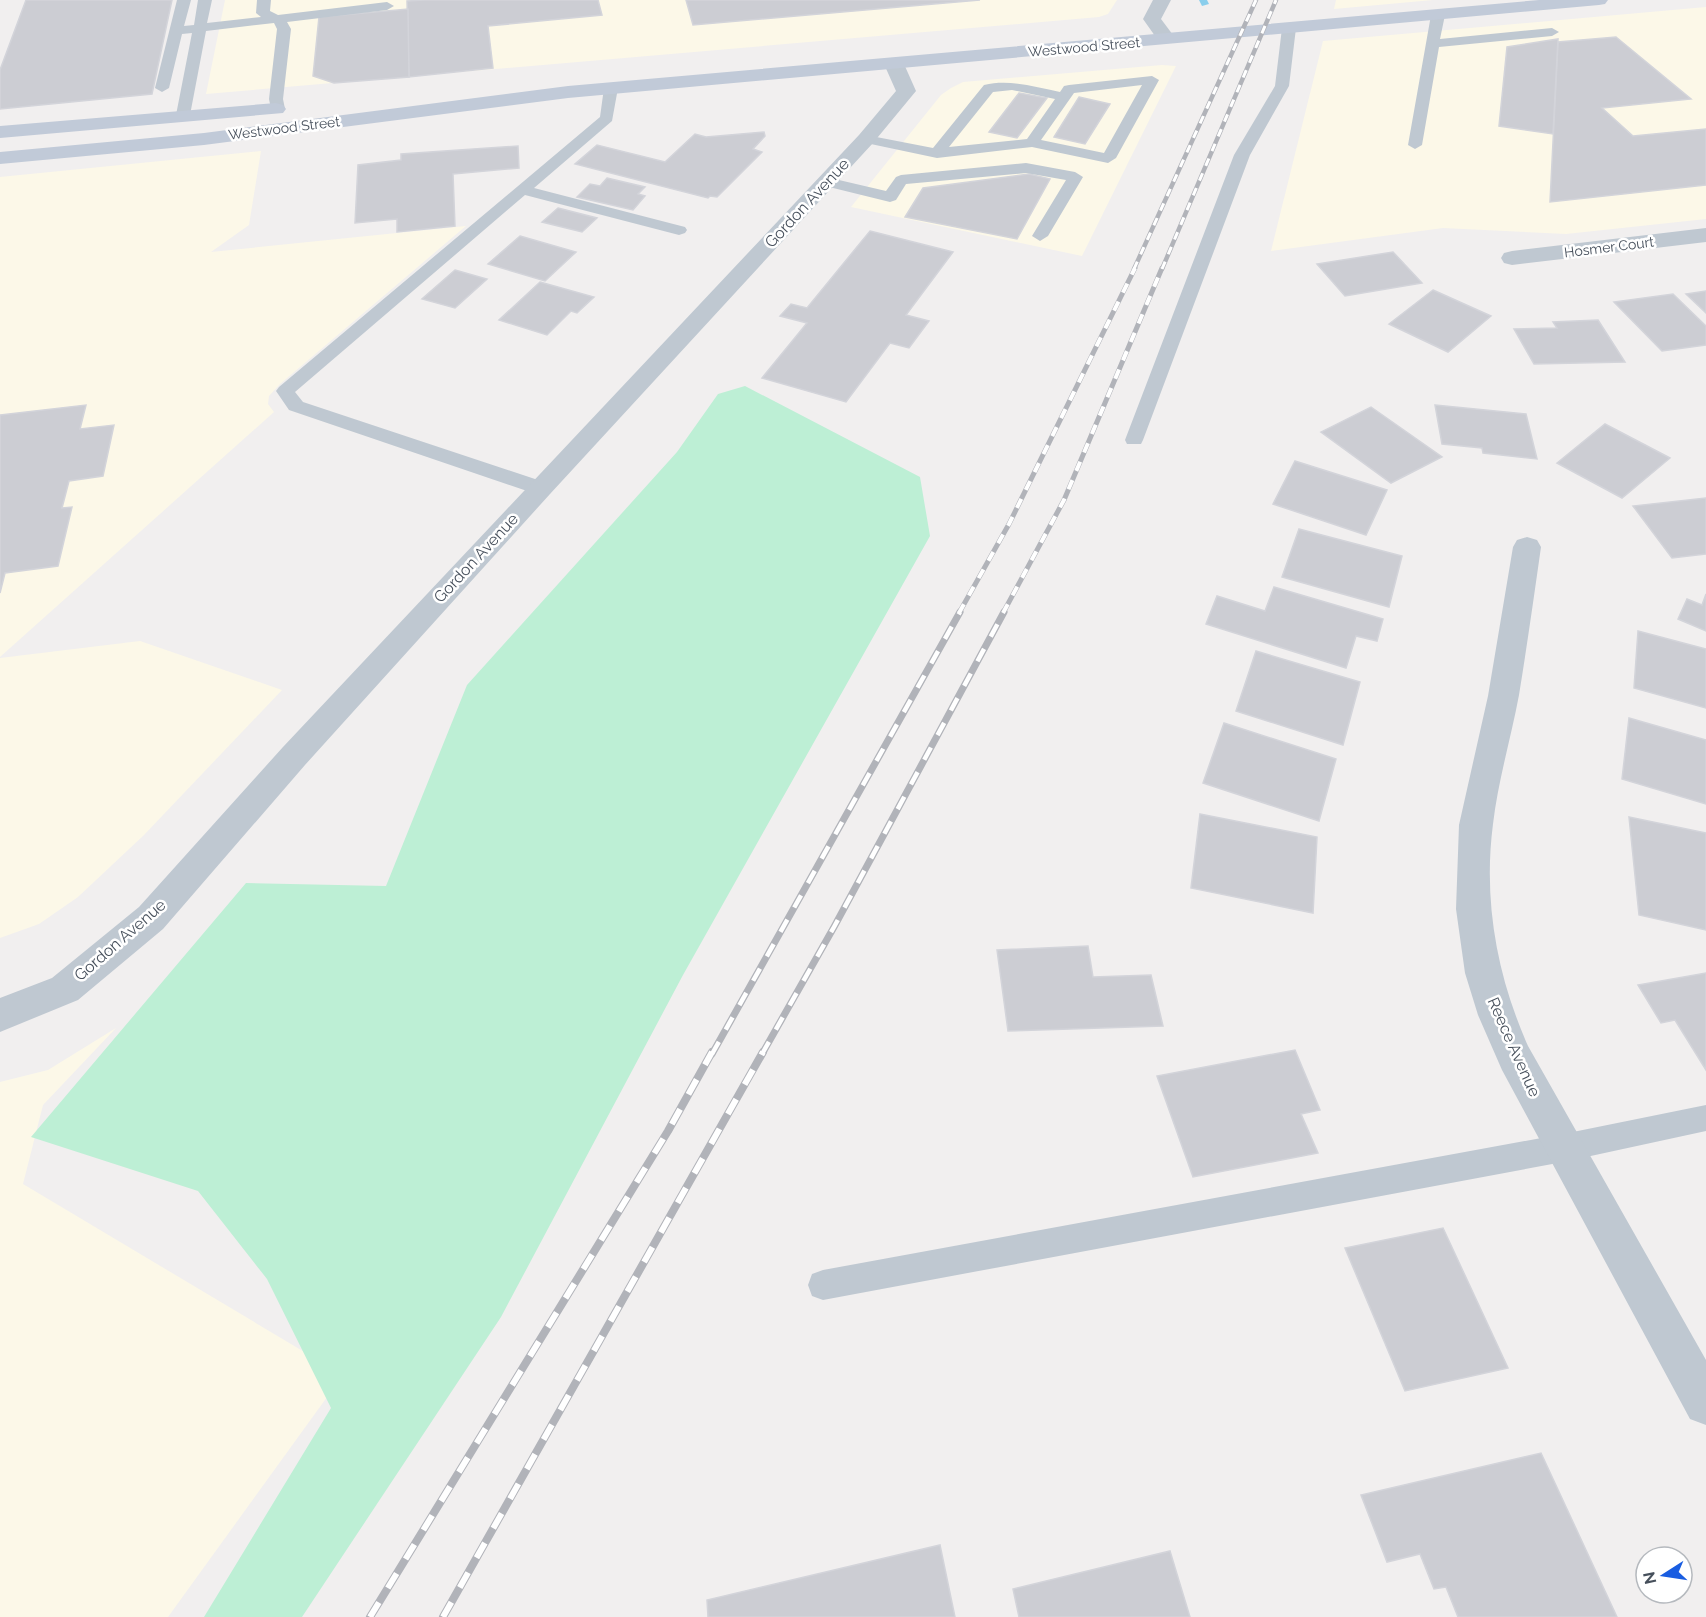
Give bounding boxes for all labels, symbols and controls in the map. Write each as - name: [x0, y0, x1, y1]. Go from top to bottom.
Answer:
- street label: Westwood Street: [1027, 34, 1141, 60]
- street label: Westwood Street: [227, 113, 341, 143]
- street label: Gordon Avenue: [761, 155, 853, 251]
- street label: Hosmer Court: [1563, 234, 1655, 260]
- street label: Gordon Avenue: [430, 510, 522, 606]
- street label: Gordon Avenue: [70, 895, 170, 985]
- street label: Reece Avenue: [1484, 994, 1544, 1100]
- north arrow: [1634, 1545, 1694, 1605]
- text: N: [1639, 1570, 1660, 1586]

